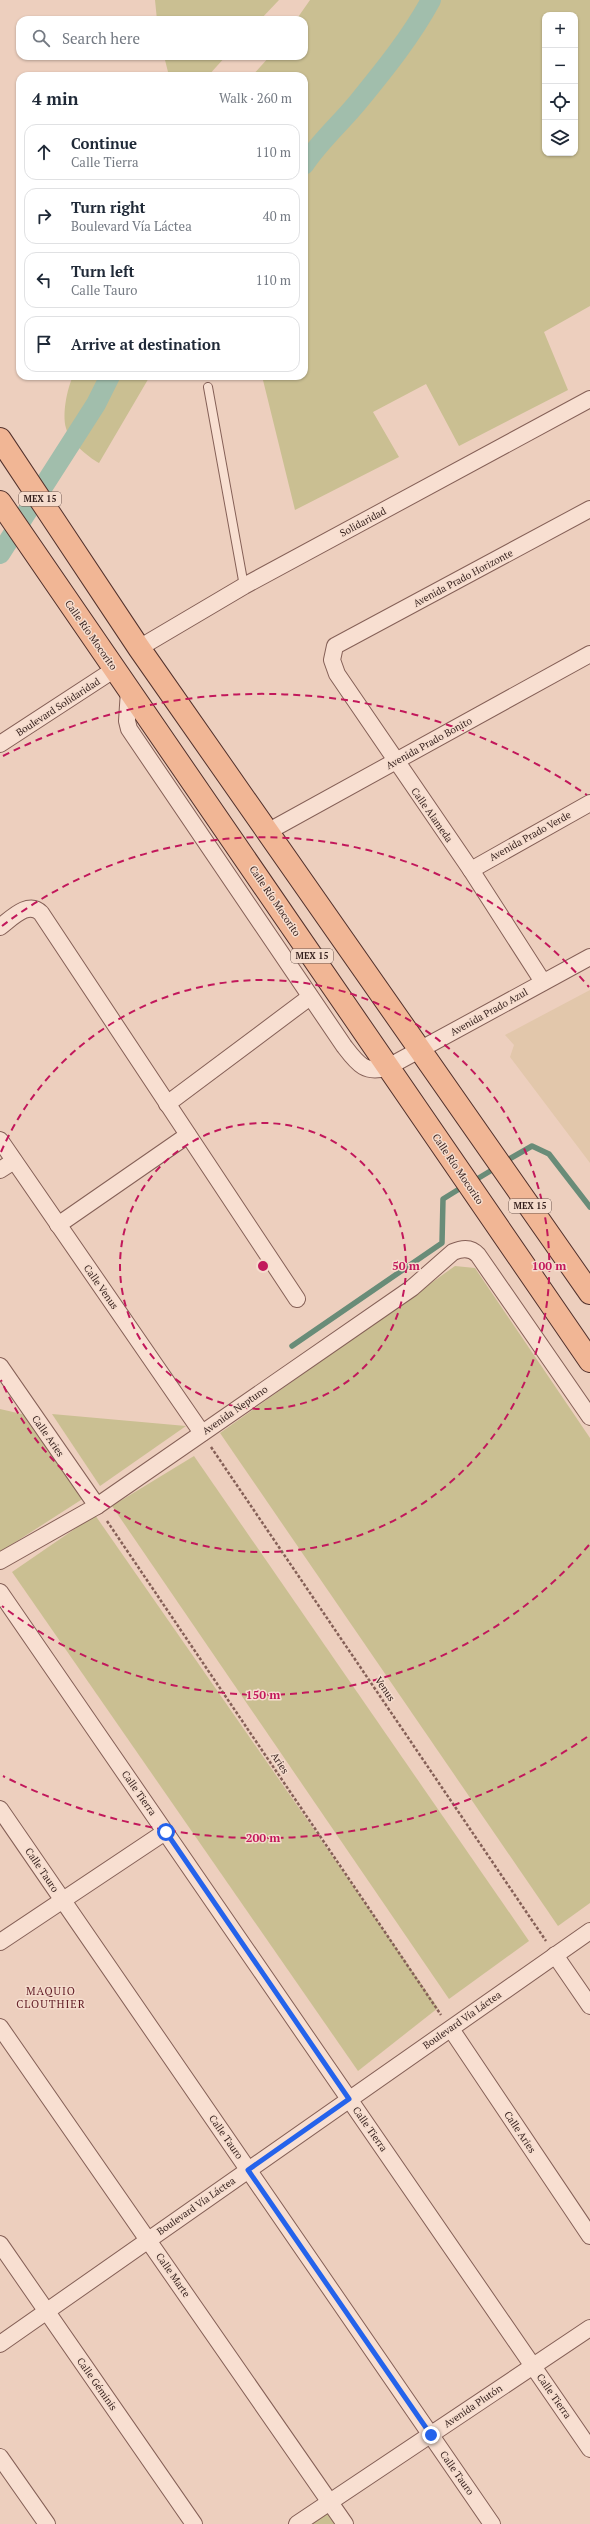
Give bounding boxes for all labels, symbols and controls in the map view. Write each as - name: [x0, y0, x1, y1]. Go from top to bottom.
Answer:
- map controls: [542, 12, 578, 156]
- button: +: [542, 12, 578, 48]
- search box: [16, 16, 308, 60]
- icon: search: [30, 27, 52, 49]
- text: Search here: [62, 28, 140, 48]
- button: −: [542, 48, 578, 84]
- button: locate: [542, 84, 578, 120]
- text: 4 min: [32, 87, 79, 110]
- text: Walk · 260 m: [219, 89, 292, 107]
- button: layers: [542, 120, 578, 156]
- text: Continue: [71, 133, 137, 153]
- icon: ahead: [33, 141, 55, 163]
- text: 110 m: [256, 143, 291, 161]
- text: Calle Tierra: [71, 153, 139, 171]
- text: Turn right: [71, 197, 146, 217]
- icon: right: [33, 205, 55, 227]
- text: 40 m: [263, 207, 291, 225]
- text: Boulevard Vía Láctea: [71, 217, 192, 235]
- text: Turn left: [71, 261, 135, 281]
- icon: left: [33, 269, 55, 291]
- text: 110 m: [256, 271, 291, 289]
- text: Calle Tauro: [71, 281, 137, 299]
- icon: arrive: [33, 333, 55, 355]
- text: Arrive at destination: [71, 334, 221, 354]
- road number: MEX 15: [19, 492, 61, 506]
- street label: Solidaridad: [338, 504, 389, 540]
- street label: Avenida Prado Horizonte: [411, 546, 515, 610]
- street label: Calle Río Mocorito: [62, 597, 120, 673]
- street label: Boulevard Solidaridad: [13, 675, 103, 739]
- street label: Avenida Prado Bonito: [384, 714, 475, 772]
- street label: Calle Alameda: [408, 785, 456, 845]
- street label: Avenida Prado Verde: [487, 808, 573, 864]
- street label: Calle Río Mocorito: [247, 863, 304, 939]
- road number: MEX 15: [291, 949, 333, 963]
- street label: Avenida Prado Azul: [448, 985, 530, 1039]
- street label: Calle Río Mocorito: [430, 1131, 487, 1207]
- road number: MEX 15: [509, 1199, 551, 1213]
- text: 50 m: [392, 1258, 420, 1273]
- text: 100 m: [532, 1258, 566, 1273]
- centre of rings: [256, 1259, 270, 1273]
- street label: Calle Venus: [81, 1262, 121, 1312]
- street label: Avenida Neptuno: [200, 1382, 271, 1437]
- street label: Calle Aries: [29, 1413, 67, 1459]
- street label: Venus: [372, 1674, 398, 1704]
- text: 150 m: [246, 1687, 280, 1702]
- street label: Aries: [268, 1750, 292, 1776]
- street label: Calle Tierra: [119, 1768, 159, 1818]
- route start: [157, 1823, 175, 1841]
- text: 200 m: [246, 1830, 280, 1845]
- street label: Calle Tauro: [22, 1845, 62, 1895]
- district label: MAQUIO CLOUTHIER: [16, 1984, 86, 2011]
- street label: Boulevard Vía Láctea: [420, 1988, 504, 2052]
- street label: Calle Tierra: [350, 2104, 390, 2154]
- street label: Calle Aries: [501, 2109, 539, 2155]
- street label: Calle Tauro: [206, 2112, 246, 2162]
- street label: Boulevard Vía Láctea: [154, 2174, 238, 2238]
- street label: Calle Marte: [153, 2250, 193, 2300]
- street label: Calle Géminis: [74, 2355, 120, 2413]
- street label: Calle Tierra: [534, 2371, 574, 2421]
- street label: Avenida Plutón: [441, 2382, 505, 2430]
- route end: [422, 2426, 440, 2444]
- street label: Calle Tauro: [437, 2448, 477, 2498]

